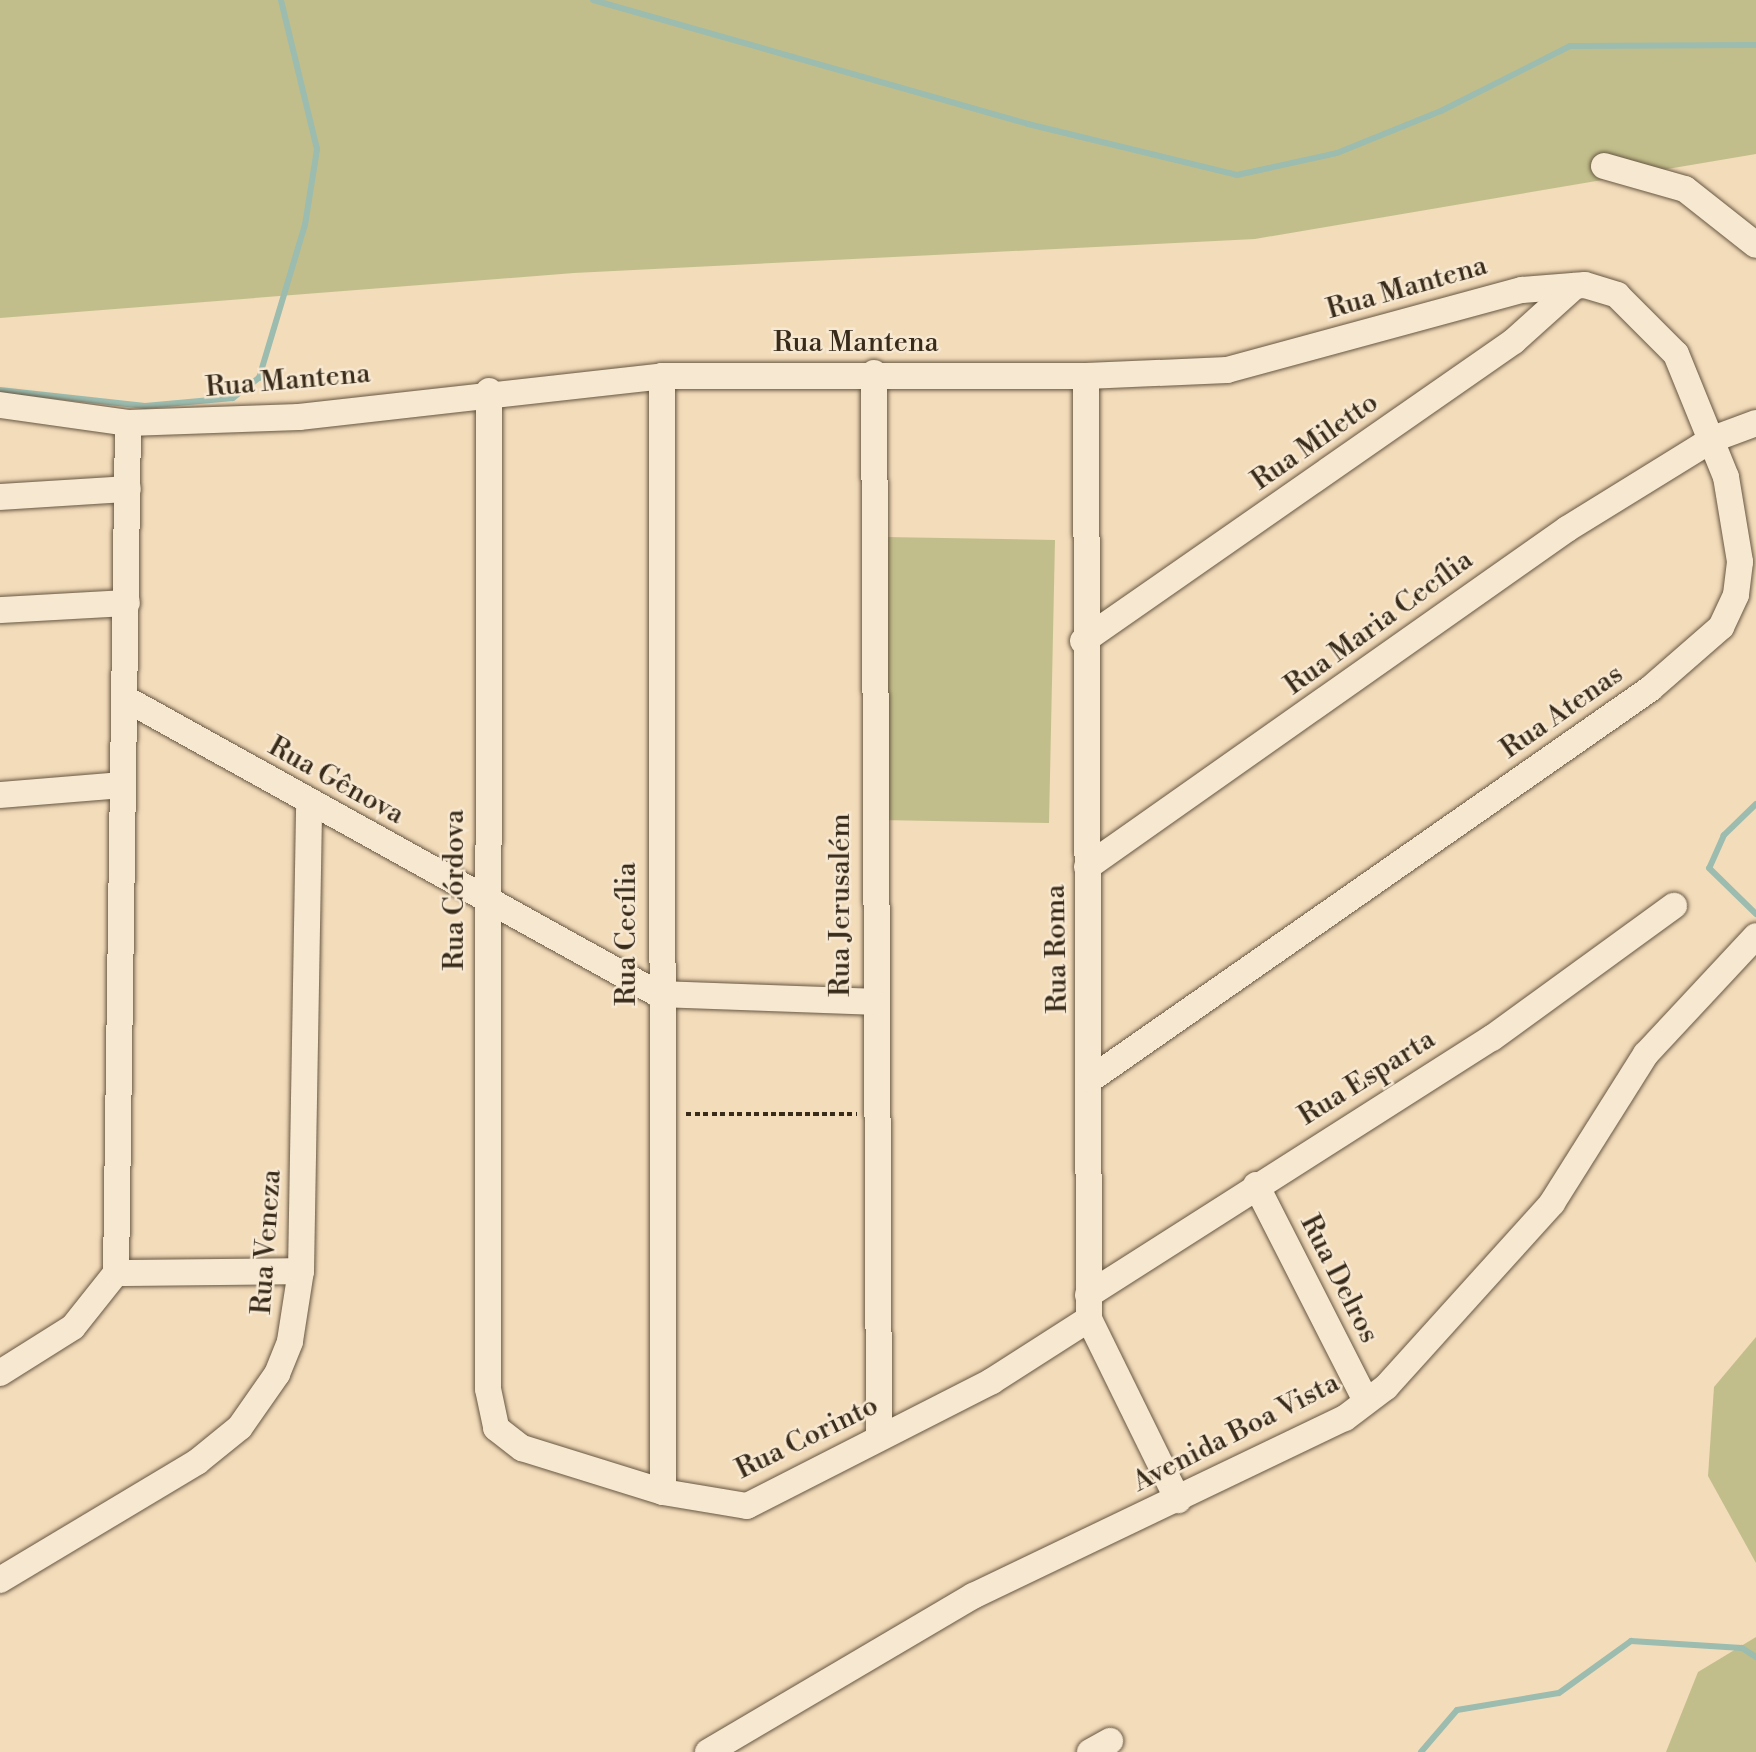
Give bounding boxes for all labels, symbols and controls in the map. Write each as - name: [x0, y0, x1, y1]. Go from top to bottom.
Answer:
- street label: Rua Mantena: [1323, 249, 1491, 327]
- street label: Rua Mantena: [773, 326, 939, 360]
- street label: Rua Mantena: [204, 357, 372, 405]
- street label: Rua Miletto: [1245, 386, 1385, 498]
- street label: Rua Maria Cecília: [1278, 543, 1480, 703]
- street label: Rua Atenas: [1494, 658, 1630, 766]
- street label: Rua Gênova: [262, 730, 410, 832]
- street label: Rua Córdova: [438, 809, 472, 971]
- street label: Rua Jerusalém: [824, 813, 858, 997]
- street label: Rua Cecília: [610, 862, 644, 1006]
- street label: Rua Roma: [1039, 884, 1075, 1014]
- street label: Rua Esparta: [1293, 1023, 1441, 1133]
- street label: Rua Veneza: [245, 1168, 289, 1316]
- street label: Rua Delros: [1292, 1209, 1386, 1349]
- street label: Avenida Boa Vista: [1127, 1366, 1345, 1500]
- street label: Rua Corinto: [730, 1389, 884, 1487]

